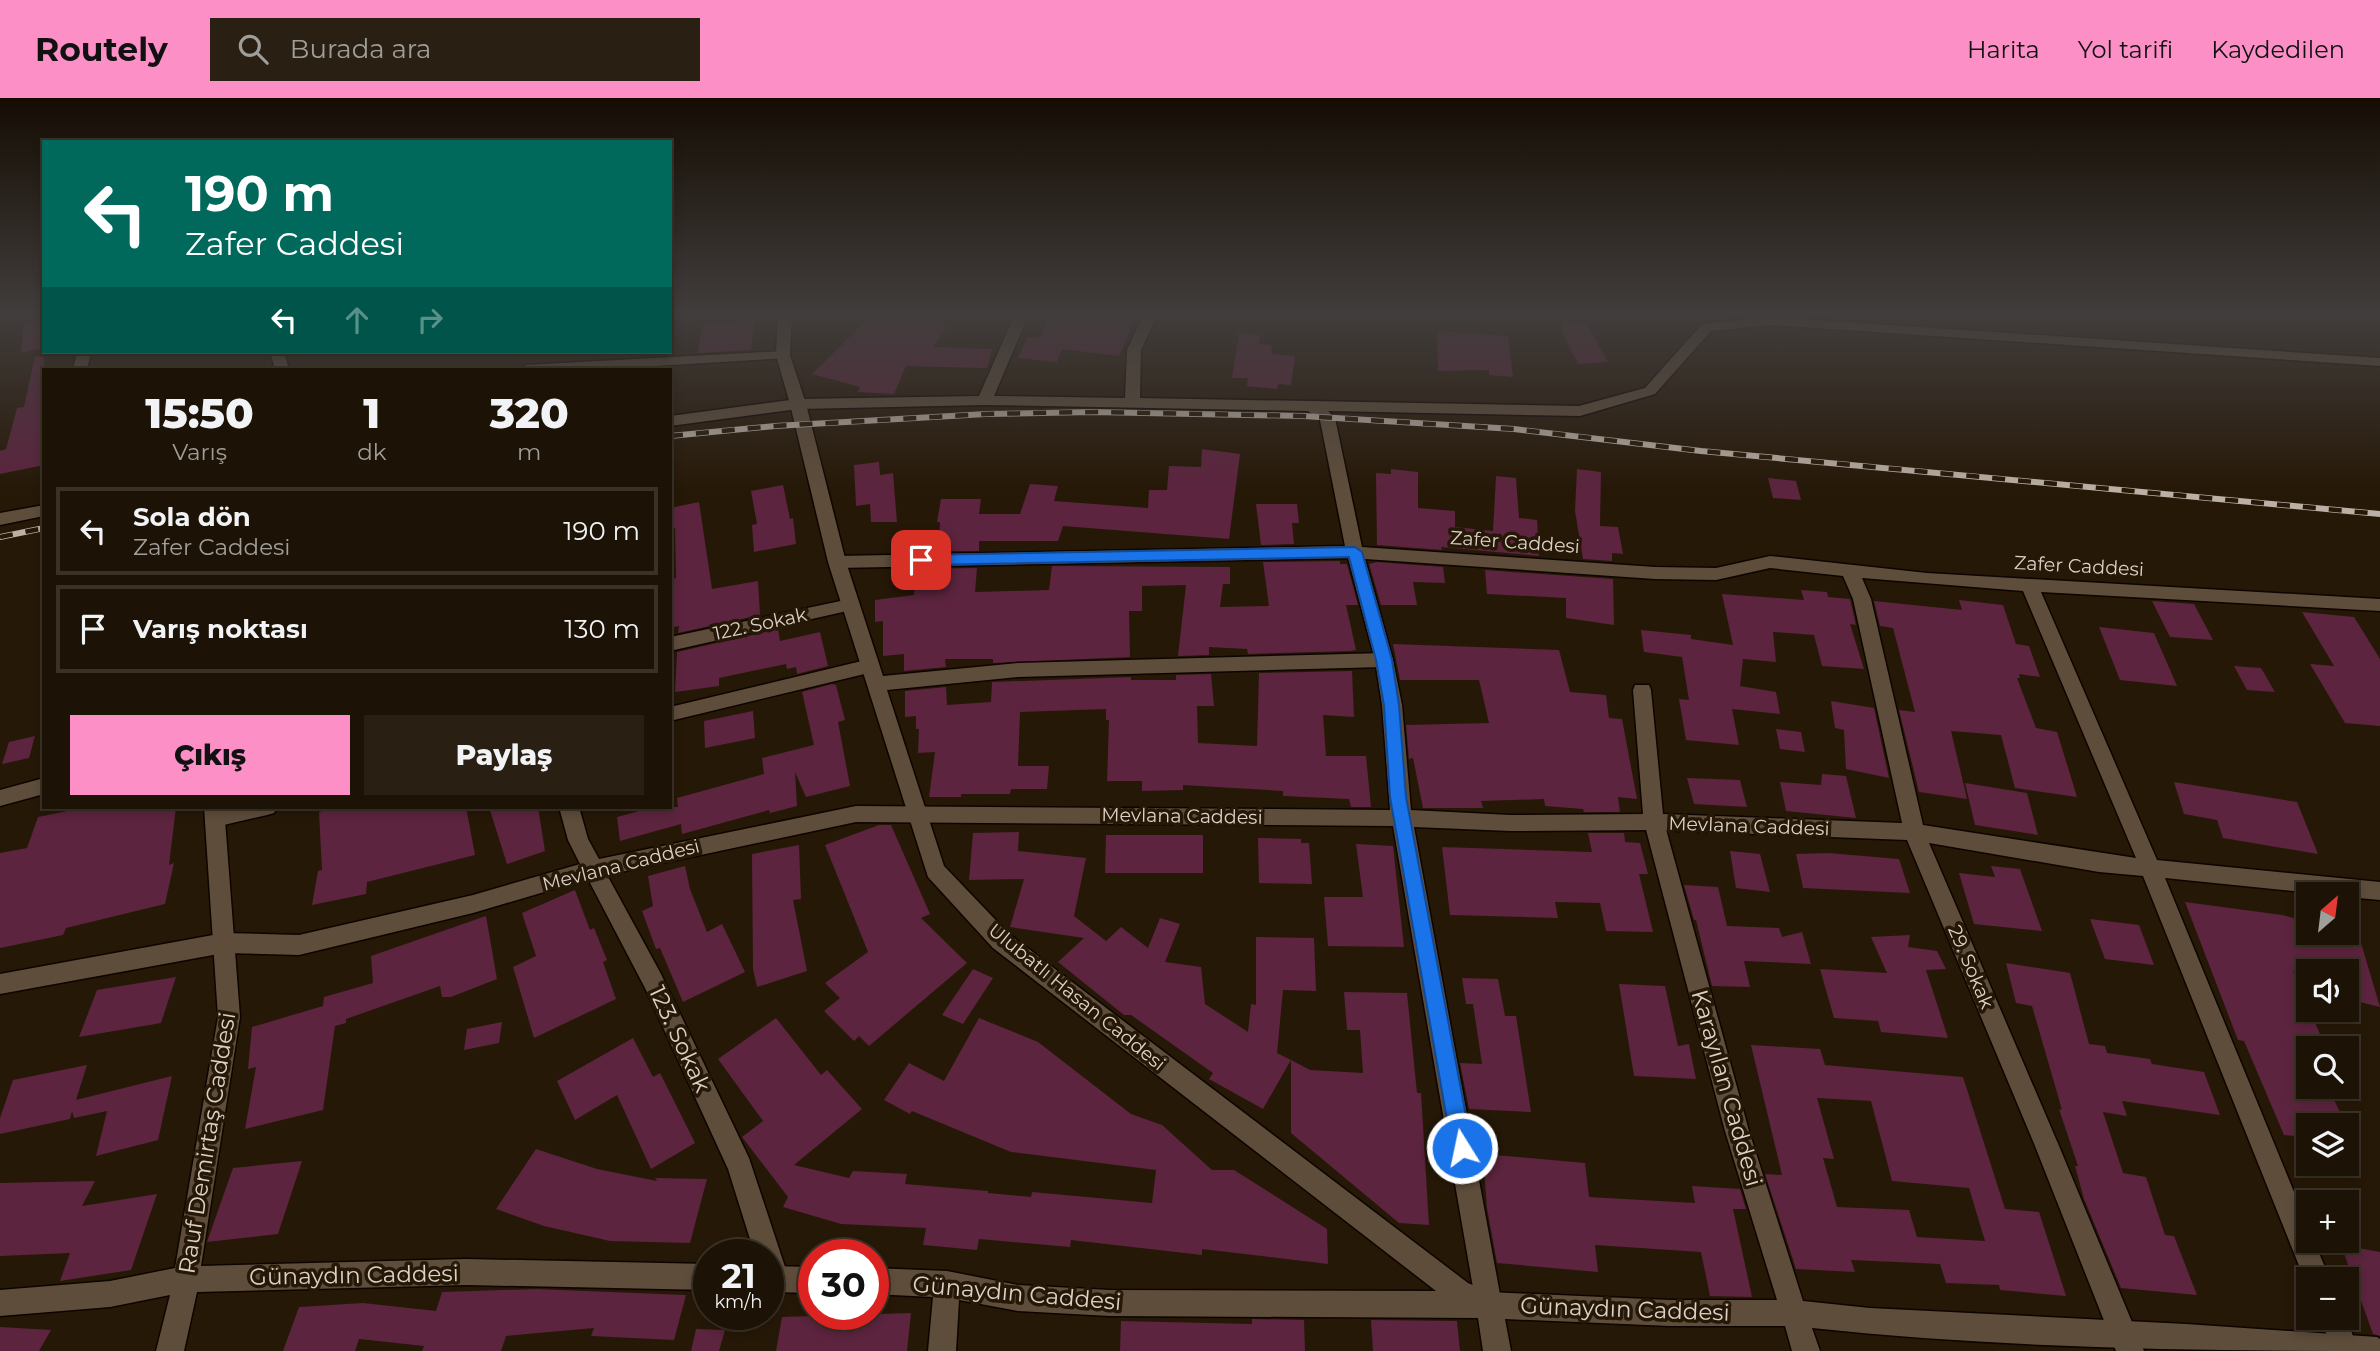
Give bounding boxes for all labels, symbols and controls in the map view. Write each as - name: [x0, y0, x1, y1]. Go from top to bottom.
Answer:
- search box: [210, 18, 700, 81]
- text: Routely: [35, 29, 168, 69]
- icon: search: [234, 30, 272, 68]
- text: Burada ara: [290, 33, 431, 65]
- text: Harita: [1967, 35, 2040, 64]
- text: Yol tarifi: [2078, 35, 2173, 64]
- text: Kaydedilen: [2211, 35, 2345, 64]
- text: 190 m: [185, 164, 334, 223]
- icon: left: [70, 168, 161, 259]
- text: Zafer Caddesi: [185, 224, 404, 263]
- icon: left: [265, 301, 303, 339]
- icon: ahead: [338, 301, 376, 339]
- icon: right: [411, 301, 449, 339]
- text: 15:50: [145, 387, 254, 439]
- text: 1: [363, 387, 380, 439]
- text: 320: [490, 387, 569, 439]
- text: Varış: [172, 438, 227, 466]
- text: dk: [357, 438, 386, 466]
- text: m: [517, 438, 541, 466]
- text: Sola dön: [133, 501, 251, 533]
- icon: left: [74, 512, 112, 550]
- text: 190 m: [563, 515, 640, 547]
- street label: Zafer Caddesi: [1449, 526, 1581, 558]
- pin: [891, 530, 951, 590]
- text: Zafer Caddesi: [133, 533, 290, 561]
- icon: arrive: [902, 541, 940, 579]
- street label: Zafer Caddesi: [2013, 551, 2145, 581]
- street label: 122. Sokak: [711, 603, 809, 645]
- icon: arrive: [74, 610, 112, 648]
- text: Varış noktası: [133, 613, 308, 645]
- text: 130 m: [564, 613, 640, 645]
- button: Çıkış: [70, 715, 350, 795]
- button: Paylaş: [364, 715, 644, 795]
- street label: Mevlana Caddesi: [1101, 803, 1263, 829]
- street label: Mevlana Caddesi: [1668, 812, 1830, 840]
- street label: Mevlana Caddesi: [540, 834, 702, 896]
- north arrow: [2296, 882, 2359, 945]
- map controls: [2296, 882, 2359, 1330]
- street label: Ulubatlı Hasan Caddesi: [984, 919, 1170, 1075]
- street label: 29. Sokak: [1943, 922, 1999, 1013]
- button: sound: [2296, 959, 2359, 1022]
- street label: 123. Sokak: [643, 981, 717, 1097]
- street label: Karayılan Caddesi: [1686, 986, 1768, 1190]
- street label: Rauf Demirtaş Caddesi: [172, 1010, 242, 1276]
- button: search: [2296, 1036, 2359, 1099]
- position arrow: [1425, 1111, 1499, 1185]
- button: layers: [2296, 1113, 2359, 1176]
- button: +: [2296, 1190, 2359, 1253]
- speed limit sign: 30: [798, 1239, 889, 1330]
- text: 21: [721, 1254, 756, 1297]
- street label: Günaydın Caddesi: [249, 1259, 459, 1291]
- button: −: [2296, 1267, 2359, 1330]
- street label: Günaydın Caddesi: [911, 1270, 1123, 1316]
- text: km/h: [714, 1291, 763, 1313]
- street label: Günaydın Caddesi: [1520, 1291, 1730, 1327]

